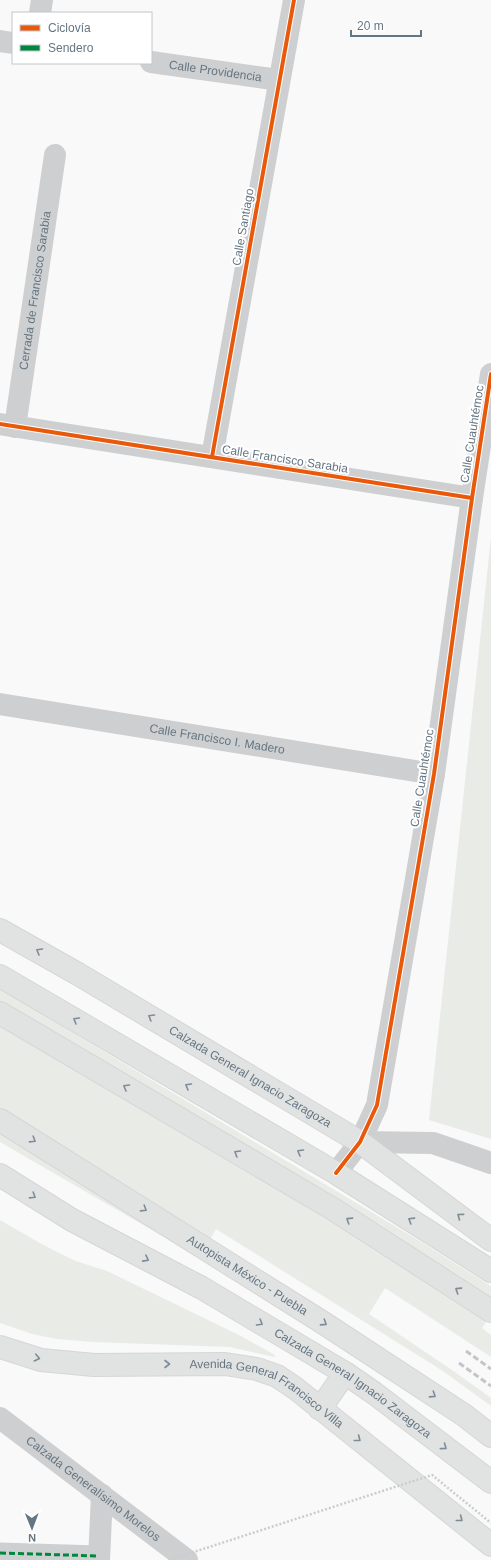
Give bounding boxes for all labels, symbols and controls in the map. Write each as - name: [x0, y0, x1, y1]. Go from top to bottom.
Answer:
- legend: [12, 12, 152, 64]
- scale bar: [351, 12, 421, 38]
- text: 20 m: [357, 19, 384, 33]
- text: Ciclovía: [48, 21, 91, 35]
- text: Sendero: [48, 41, 94, 55]
- street label: Calle Providencia: [168, 58, 263, 85]
- street label: Calle Santiago: [229, 187, 257, 267]
- street label: Cerrada de Francisco Sarabia: [16, 210, 54, 371]
- street label: Calle Cuauhtémoc: [457, 384, 487, 484]
- street label: Calle Francisco Sarabia: [221, 442, 349, 476]
- street label: Calle Francisco I. Madero: [148, 721, 286, 757]
- street label: Calle Cuauhtémoc: [407, 728, 437, 828]
- one-way arrow: [36, 949, 43, 956]
- one-way arrow: [148, 1015, 155, 1022]
- one-way arrow: [73, 1018, 80, 1025]
- street label: Calzada General Ignacio Zaragoza: [167, 1023, 334, 1130]
- one-way arrow: [122, 1084, 130, 1091]
- one-way arrow: [185, 1084, 192, 1091]
- one-way arrow: [29, 1136, 36, 1143]
- one-way arrow: [234, 1150, 241, 1157]
- one-way arrow: [297, 1150, 304, 1157]
- one-way arrow: [29, 1191, 36, 1199]
- one-way arrow: [140, 1204, 147, 1212]
- one-way arrow: [457, 1214, 464, 1221]
- one-way arrow: [346, 1217, 353, 1224]
- one-way arrow: [408, 1217, 415, 1225]
- street label: Autopista México - Puebla: [184, 1232, 310, 1318]
- one-way arrow: [142, 1255, 150, 1262]
- one-way arrow: [455, 1287, 462, 1295]
- one-way arrow: [256, 1318, 263, 1325]
- one-way arrow: [320, 1319, 327, 1326]
- street label: Calzada General Ignacio Zaragoza: [272, 1325, 434, 1441]
- one-way arrow: [34, 1354, 41, 1362]
- street label: Avenida General Francisco Villa: [189, 1357, 346, 1431]
- one-way arrow: [164, 1360, 170, 1368]
- one-way arrow: [429, 1390, 436, 1398]
- street label: Calzada Generalísimo Morelos: [23, 1433, 163, 1544]
- one-way arrow: [353, 1434, 360, 1441]
- one-way arrow: [440, 1442, 447, 1449]
- north arrow: [12, 1508, 52, 1548]
- one-way arrow: [455, 1515, 462, 1522]
- text: N: [28, 1532, 36, 1544]

